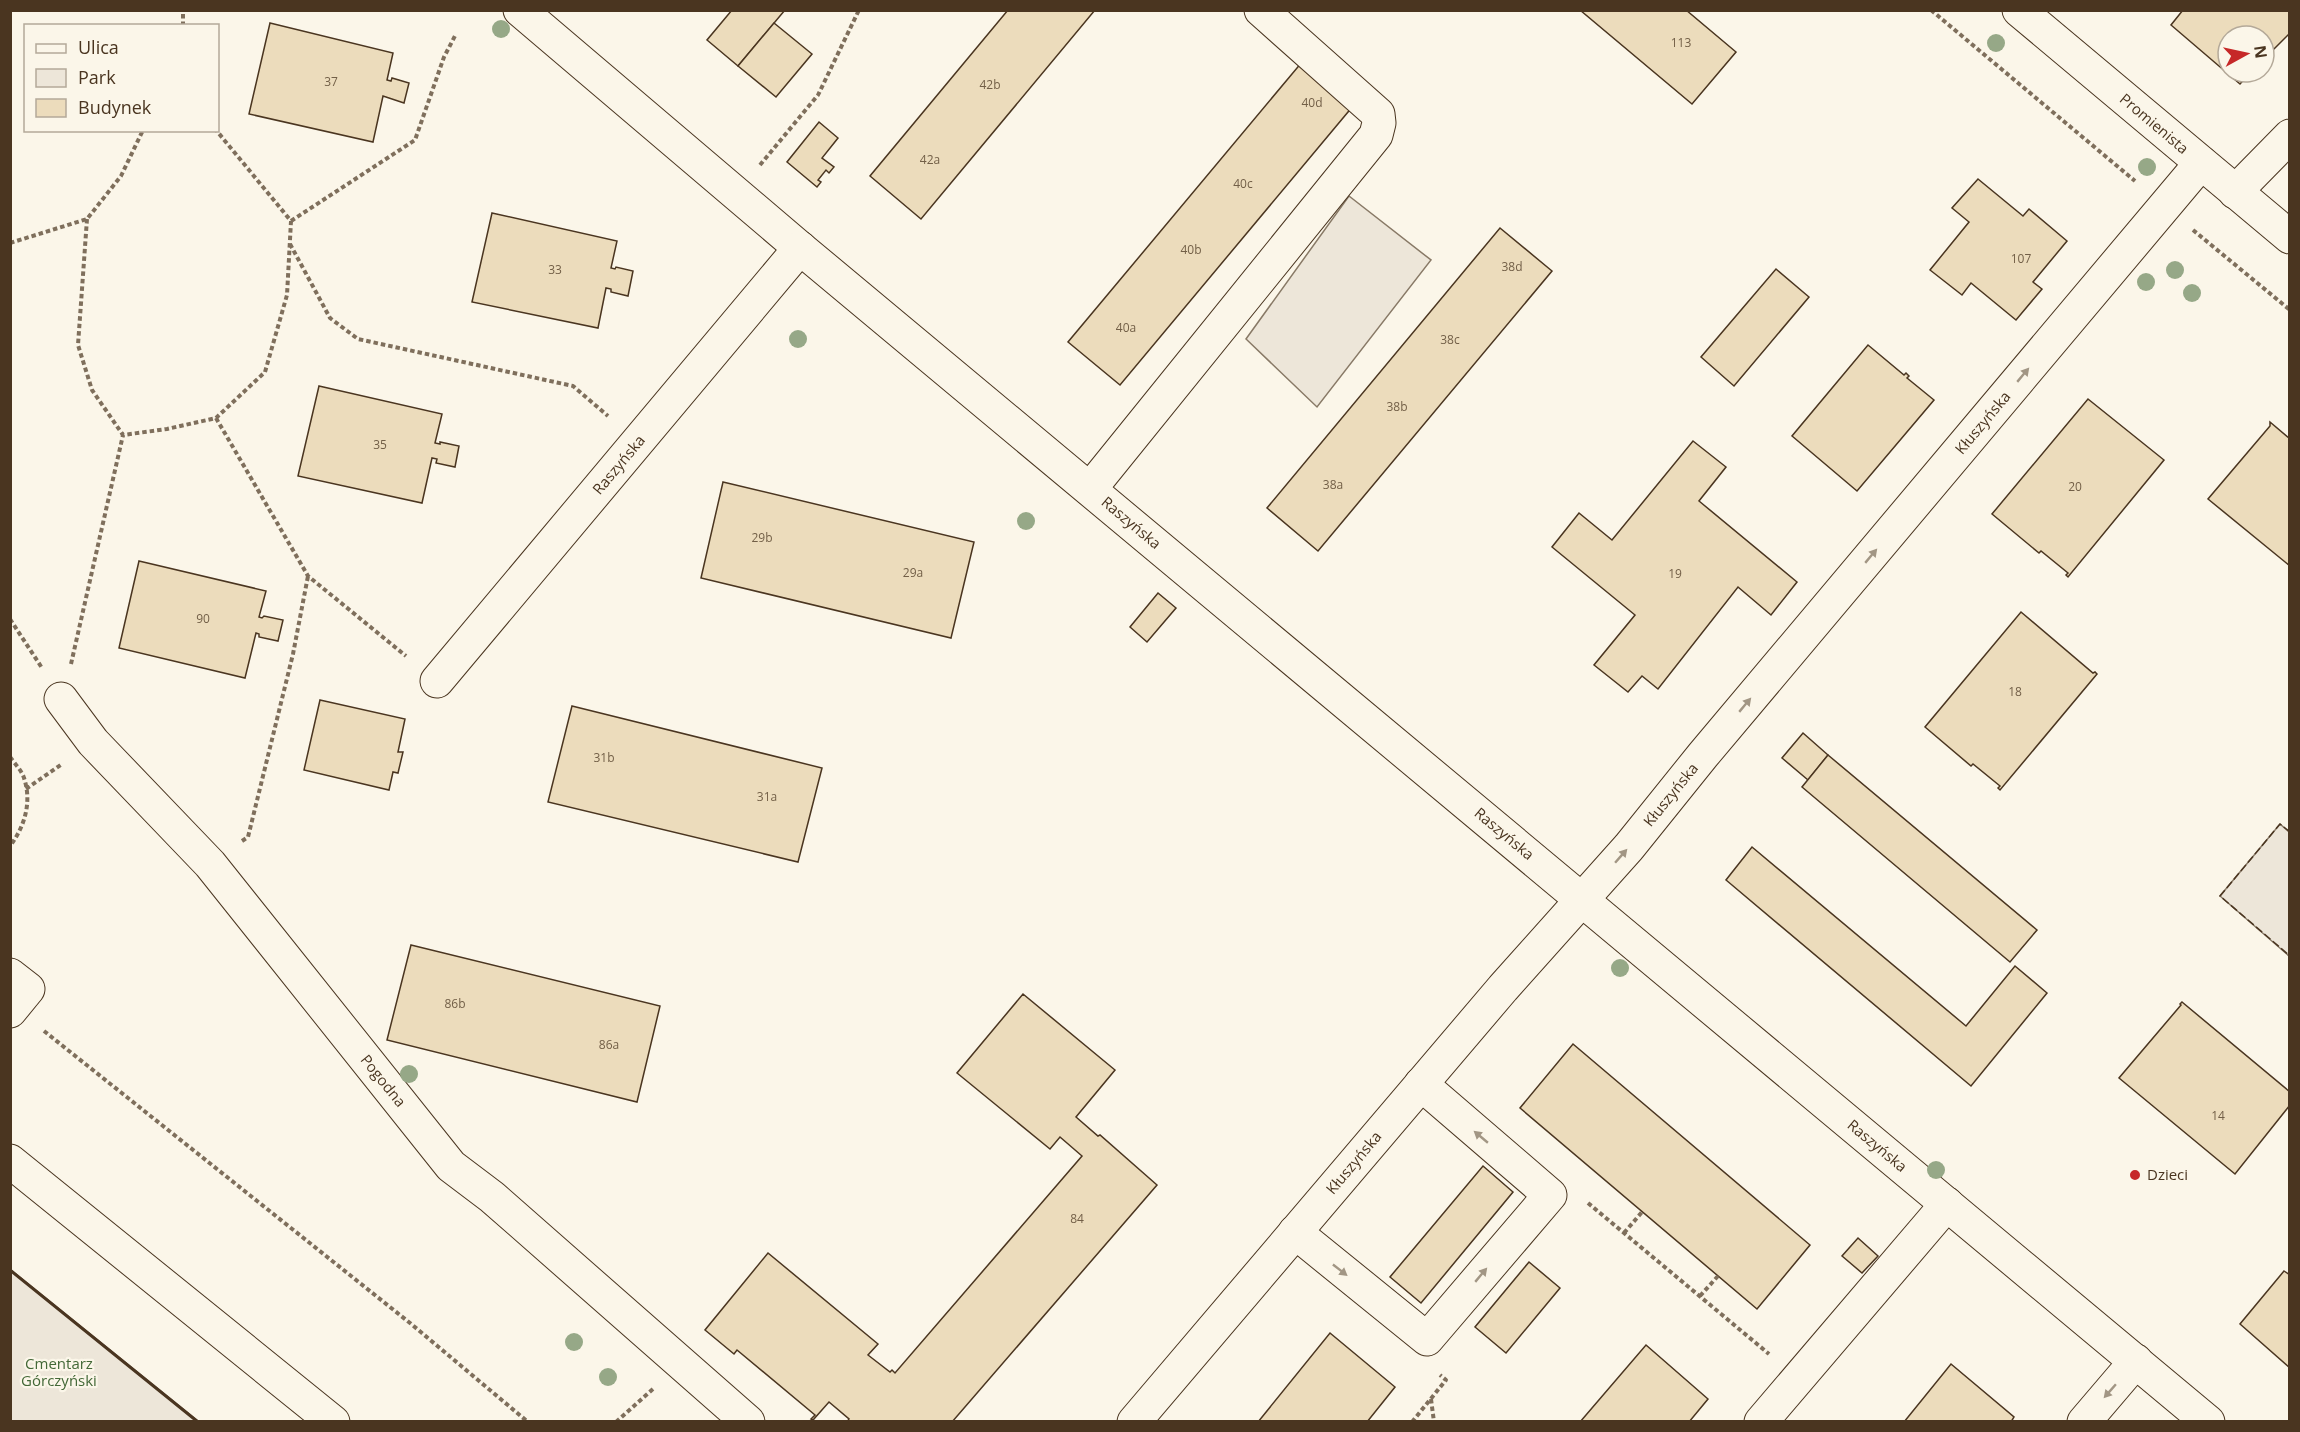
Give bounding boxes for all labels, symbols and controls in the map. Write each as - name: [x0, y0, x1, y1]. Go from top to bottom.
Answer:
- legend: [24, 24, 219, 132]
- north arrow: [2216, 24, 2276, 84]
- house number: 113: [1671, 34, 1691, 51]
- text: Ulica: [78, 35, 119, 59]
- text: N: [2249, 44, 2273, 60]
- text: Park: [78, 65, 116, 89]
- house number: 37: [324, 73, 338, 90]
- house number: 42b: [979, 76, 1001, 93]
- street label: Promienista: [2116, 89, 2193, 158]
- house number: 40d: [1301, 94, 1323, 111]
- text: Budynek: [78, 95, 152, 119]
- house number: 42a: [920, 151, 940, 168]
- house number: 40c: [1233, 175, 1253, 192]
- house number: 40b: [1180, 241, 1202, 258]
- house number: 107: [2011, 250, 2031, 267]
- house number: 38d: [1501, 258, 1523, 275]
- house number: 33: [548, 261, 562, 278]
- house number: 40a: [1116, 319, 1136, 336]
- house number: 38c: [1440, 331, 1460, 348]
- one-way arrow: [2017, 367, 2030, 383]
- street label: Kłuszyńska: [1950, 387, 2014, 458]
- house number: 38b: [1386, 398, 1408, 415]
- street label: Raszyńska: [587, 430, 649, 498]
- house number: 35: [373, 436, 387, 453]
- house number: 38a: [1323, 476, 1343, 493]
- house number: 20: [2068, 478, 2082, 495]
- street label: Raszyńska: [1098, 491, 1166, 553]
- house number: 29b: [751, 529, 773, 546]
- one-way arrow: [1864, 549, 1877, 564]
- house number: 29a: [903, 564, 923, 581]
- house number: 19: [1668, 565, 1682, 582]
- house number: 90: [196, 610, 210, 627]
- house number: 18: [2008, 683, 2022, 700]
- one-way arrow: [1738, 698, 1751, 713]
- house number: 31b: [593, 749, 615, 766]
- street label: Kłuszyńska: [1638, 758, 1702, 830]
- house number: 31a: [757, 788, 777, 805]
- street label: Raszyńska: [1471, 802, 1539, 864]
- one-way arrow: [1615, 848, 1628, 864]
- house number: 86b: [444, 995, 466, 1012]
- house number: 86a: [599, 1036, 619, 1053]
- street label: Pogodna: [357, 1050, 411, 1111]
- house number: 14: [2211, 1107, 2225, 1124]
- street label: Raszyńska: [1844, 1114, 1912, 1176]
- street label: Kłuszyńska: [1321, 1127, 1385, 1198]
- one-way arrow: [1474, 1131, 1489, 1144]
- place label: Dzieci: [2147, 1164, 2188, 1184]
- marker: Dzieci: [2128, 1168, 2142, 1182]
- house number: 84: [1070, 1210, 1084, 1227]
- one-way arrow: [1332, 1263, 1348, 1276]
- one-way arrow: [1475, 1267, 1488, 1283]
- park label: Cmentarz Górczyński: [21, 1353, 97, 1390]
- one-way arrow: [2104, 1383, 2117, 1398]

